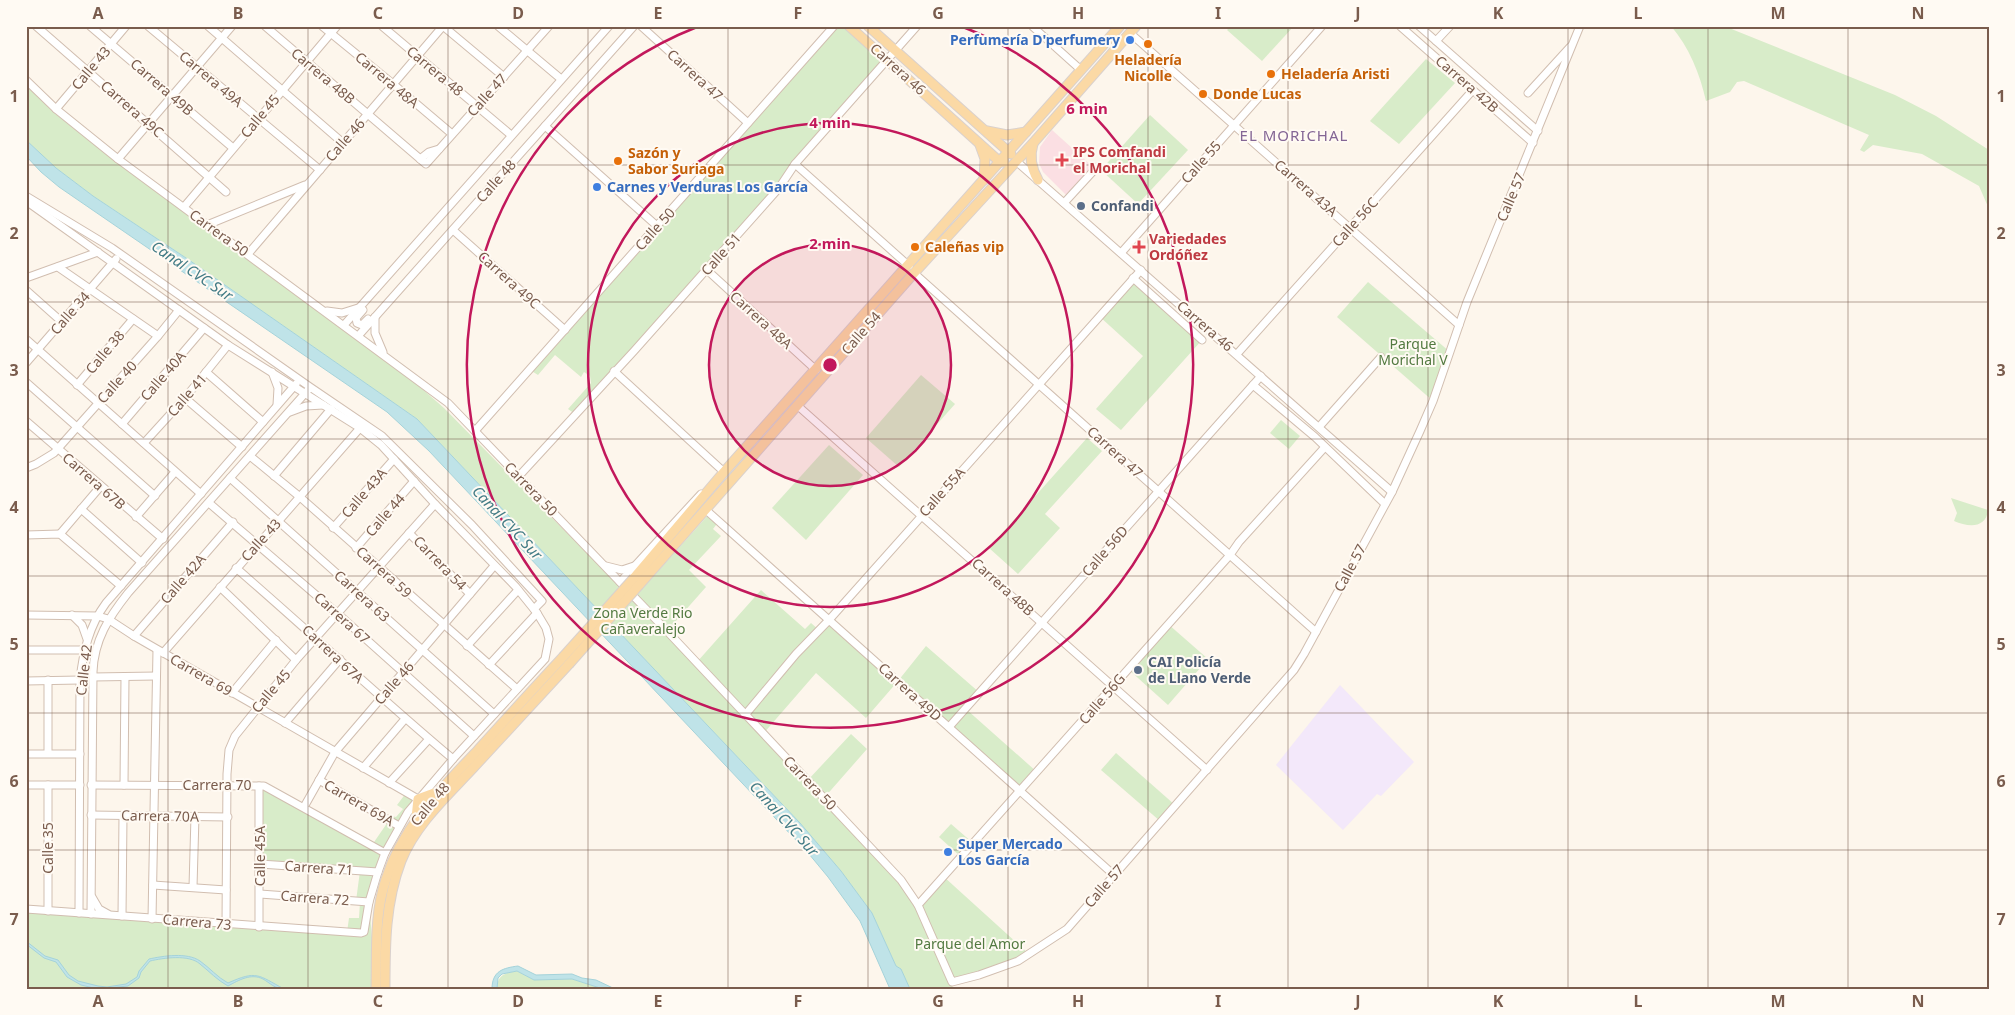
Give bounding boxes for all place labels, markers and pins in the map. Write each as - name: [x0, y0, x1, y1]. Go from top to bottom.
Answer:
- place label: Perfumería D'perfumery: [950, 30, 1120, 49]
- marker: Perfumería D'perfumery: [1124, 34, 1136, 46]
- marker: Heladería Nicolle: [1142, 38, 1154, 50]
- place label: Heladería Nicolle: [1114, 50, 1182, 85]
- place label: Heladería Aristi: [1281, 64, 1390, 83]
- marker: Heladería Aristi: [1265, 68, 1277, 80]
- place label: Donde Lucas: [1213, 84, 1302, 103]
- marker: Donde Lucas: [1197, 88, 1209, 100]
- place label: IPS Comfandi el Morichal: [1073, 142, 1166, 177]
- place label: Sazón y Sabor Suriaga: [628, 143, 724, 178]
- marker: IPS Comfandi el Morichal: [1055, 153, 1069, 167]
- marker: Sazón y Sabor Suriaga: [612, 155, 624, 167]
- place label: Carnes y Verduras Los García: [607, 177, 808, 196]
- marker: Carnes y Verduras Los García: [591, 181, 603, 193]
- place label: Confandi: [1091, 196, 1154, 215]
- marker: Confandi: [1075, 200, 1087, 212]
- place label: Variedades Ordóñez: [1149, 229, 1226, 264]
- place label: Caleñas vip: [925, 237, 1004, 256]
- marker: Caleñas vip: [909, 241, 921, 253]
- marker: Variedades Ordóñez: [1133, 241, 1145, 253]
- centre of rings: [821, 356, 839, 374]
- place label: CAI Policía de Llano Verde: [1148, 652, 1251, 687]
- marker: CAI Policía de Llano Verde: [1132, 664, 1144, 676]
- place label: Super Mercado Los García: [958, 834, 1063, 869]
- marker: Super Mercado Los García: [942, 846, 954, 858]

